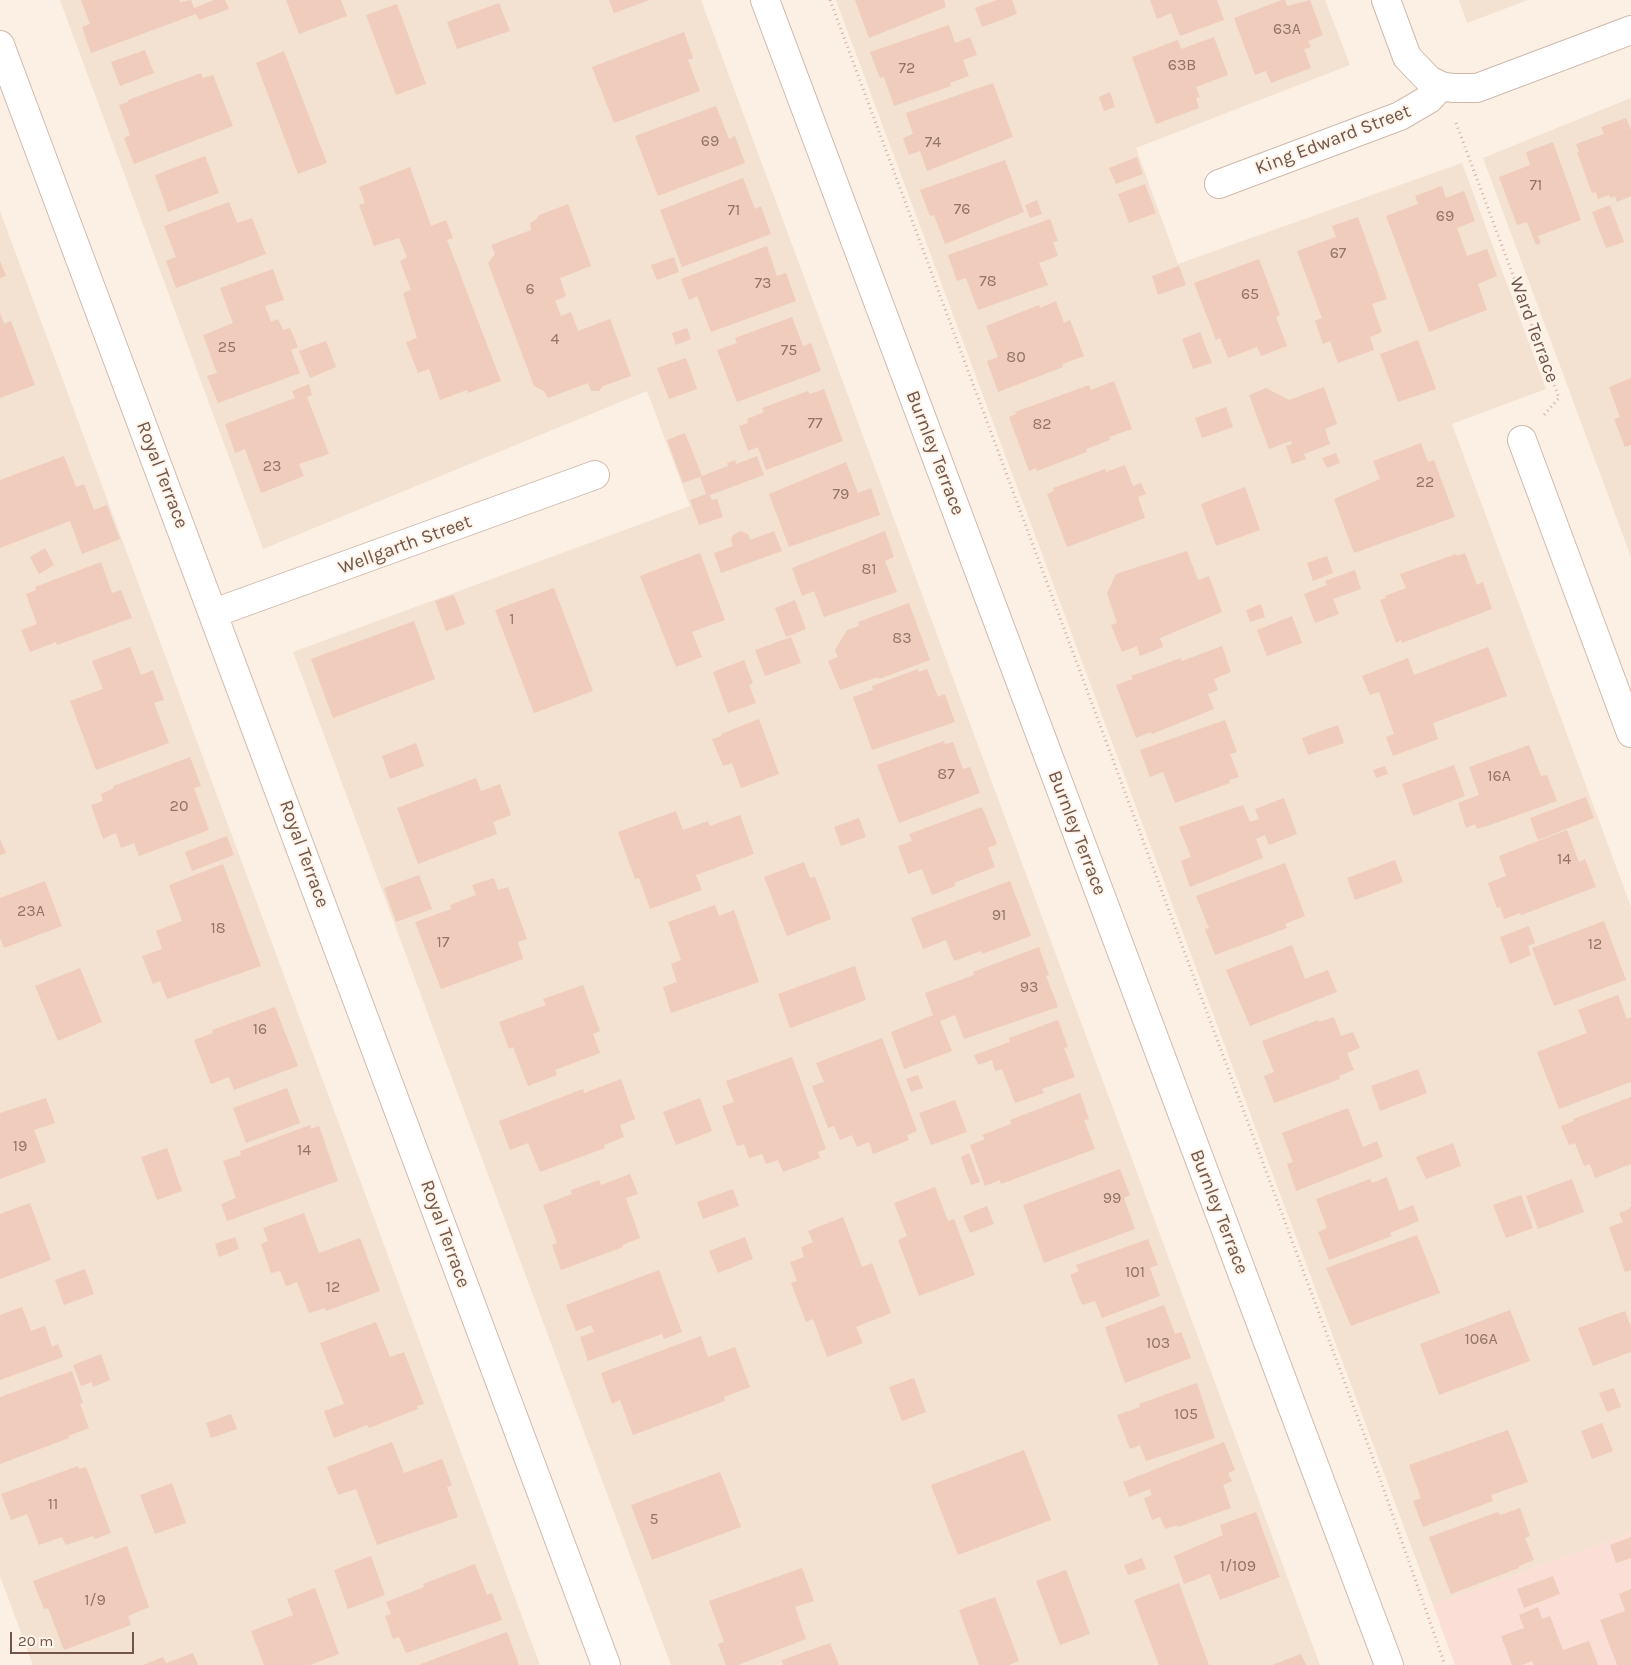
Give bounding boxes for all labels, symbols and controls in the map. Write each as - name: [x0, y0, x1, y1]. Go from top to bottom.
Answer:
- house number: 63A: [1273, 19, 1301, 39]
- house number: 63B: [1168, 55, 1196, 75]
- house number: 72: [899, 58, 915, 78]
- street label: King Edward Street: [1252, 100, 1414, 180]
- house number: 69: [701, 131, 719, 151]
- house number: 74: [925, 132, 941, 152]
- house number: 71: [1530, 175, 1542, 195]
- house number: 76: [954, 199, 970, 219]
- house number: 71: [728, 200, 740, 220]
- house number: 69: [1436, 206, 1454, 226]
- house number: 67: [1330, 243, 1346, 263]
- house number: 78: [979, 271, 997, 291]
- house number: 73: [755, 273, 771, 293]
- street label: Ward Terrace: [1504, 274, 1564, 386]
- house number: 6: [525, 279, 535, 299]
- house number: 65: [1241, 284, 1259, 304]
- house number: 4: [551, 329, 559, 349]
- house number: 25: [218, 337, 236, 357]
- house number: 75: [781, 340, 797, 360]
- house number: 80: [1006, 347, 1026, 367]
- street label: Burnley Terrace: [901, 387, 969, 519]
- house number: 77: [807, 413, 823, 433]
- house number: 82: [1032, 414, 1052, 434]
- street label: Royal Terrace: [131, 418, 193, 532]
- house number: 23: [263, 456, 281, 476]
- house number: 22: [1416, 472, 1434, 492]
- house number: 79: [833, 484, 849, 504]
- street label: Wellgarth Street: [335, 510, 475, 580]
- house number: 81: [861, 559, 877, 579]
- house number: 1: [509, 609, 515, 629]
- house number: 83: [892, 628, 912, 648]
- house number: 87: [937, 764, 955, 784]
- house number: 16A: [1487, 766, 1511, 786]
- street label: Burnley Terrace: [1043, 767, 1111, 899]
- house number: 20: [170, 796, 188, 816]
- street label: Royal Terrace: [274, 797, 334, 911]
- house number: 14: [1557, 849, 1571, 869]
- house number: 23A: [17, 901, 45, 921]
- house number: 91: [992, 905, 1006, 925]
- house number: 18: [210, 918, 226, 938]
- house number: 17: [437, 932, 449, 952]
- house number: 12: [1588, 934, 1602, 954]
- house number: 93: [1020, 977, 1038, 997]
- house number: 16: [253, 1019, 267, 1039]
- house number: 19: [13, 1136, 27, 1156]
- house number: 14: [297, 1140, 311, 1160]
- street label: Burnley Terrace: [1185, 1146, 1253, 1278]
- street label: Royal Terrace: [415, 1177, 475, 1291]
- house number: 99: [1103, 1188, 1121, 1208]
- house number: 101: [1125, 1262, 1145, 1282]
- house number: 12: [326, 1277, 340, 1297]
- house number: 106A: [1464, 1329, 1498, 1349]
- house number: 103: [1146, 1333, 1170, 1353]
- house number: 105: [1174, 1404, 1198, 1424]
- house number: 11: [48, 1494, 58, 1514]
- house number: 5: [649, 1509, 659, 1529]
- house number: 1/109: [1220, 1556, 1256, 1576]
- house number: 1/9: [84, 1590, 106, 1610]
- scale bar: [12, 1622, 136, 1654]
- text: 20 m: [18, 1632, 53, 1650]

